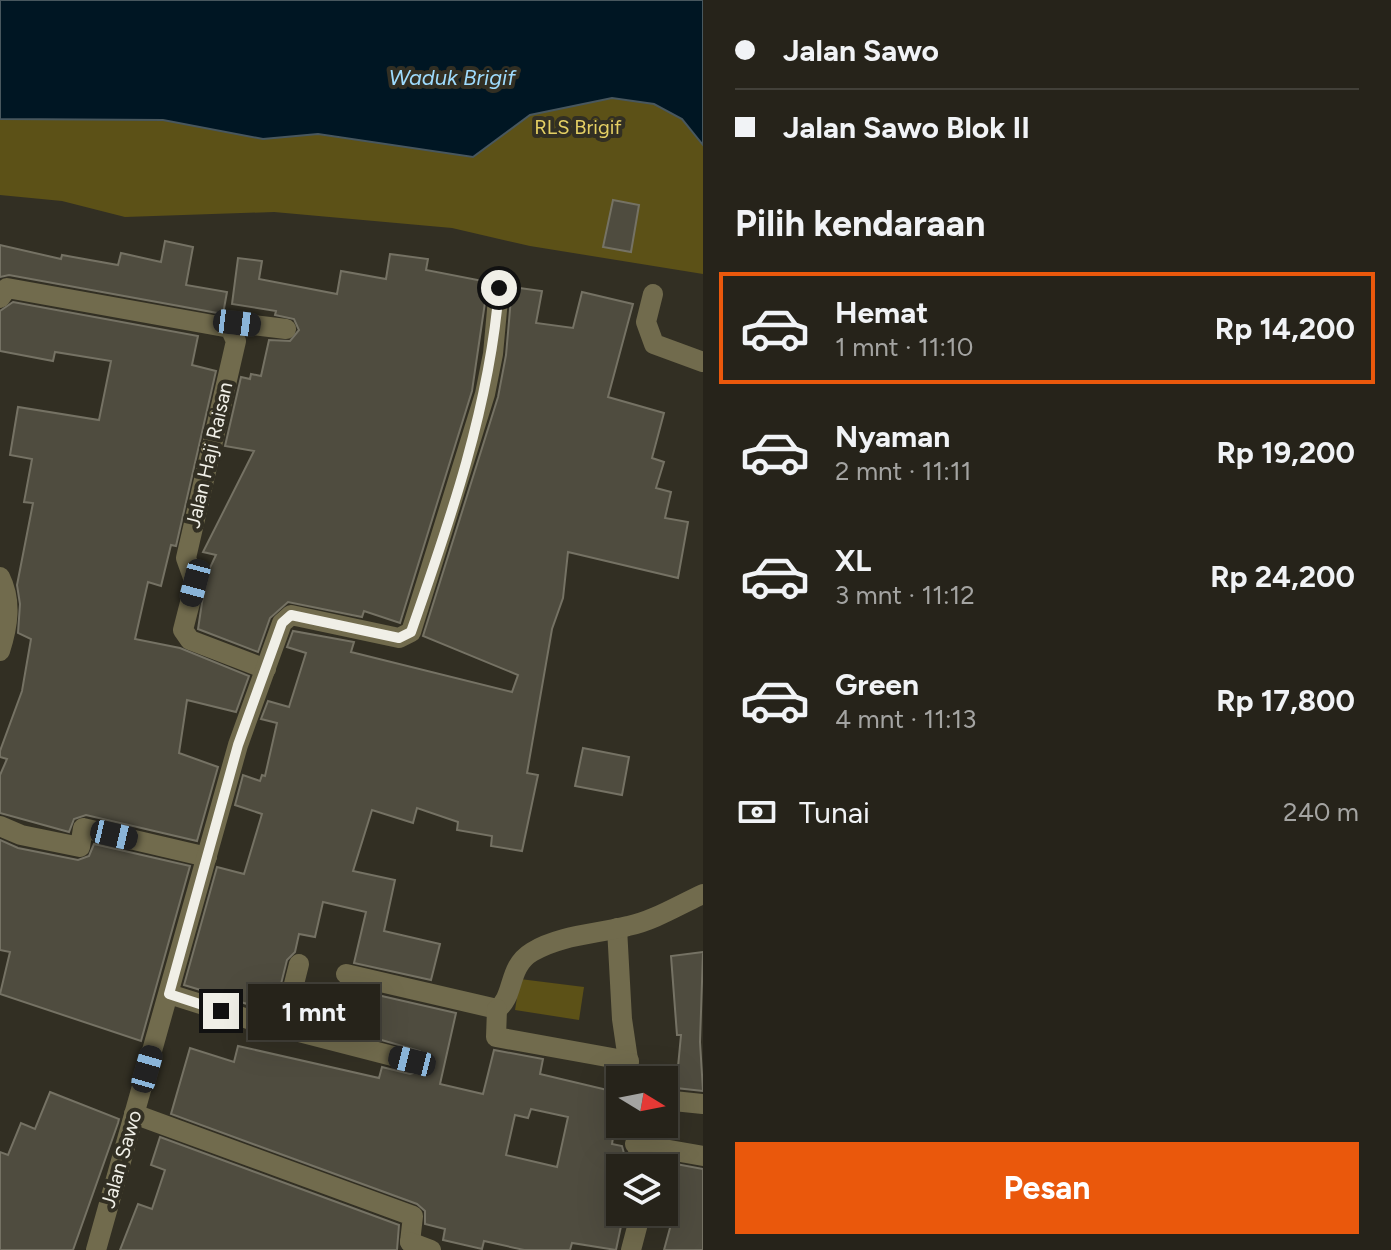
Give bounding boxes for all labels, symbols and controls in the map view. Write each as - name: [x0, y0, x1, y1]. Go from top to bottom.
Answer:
- text: Jalan Sawo: [783, 32, 939, 69]
- water label: Waduk Brigif: [389, 64, 517, 91]
- text: Jalan Sawo Blok II: [783, 109, 1030, 146]
- park label: RLS Brigif: [534, 115, 622, 139]
- text: Pilih kendaraan: [735, 202, 985, 245]
- route start: [481, 270, 517, 306]
- icon: car: [739, 292, 811, 364]
- text: Hemat: [835, 294, 928, 331]
- car: [212, 308, 262, 338]
- text: Rp 14,200: [1215, 310, 1355, 347]
- text: 1 mnt · 11:10: [835, 331, 974, 363]
- street label: Jalan Haji Raisan: [181, 380, 237, 530]
- icon: car: [739, 416, 811, 488]
- text: Nyaman: [835, 418, 950, 455]
- text: Rp 19,200: [1216, 434, 1355, 471]
- text: 2 mnt · 11:11: [835, 455, 971, 487]
- icon: car: [739, 540, 811, 612]
- text: XL: [835, 542, 871, 579]
- car: [177, 557, 213, 609]
- text: Rp 24,200: [1210, 558, 1355, 595]
- text: 3 mnt · 11:12: [835, 579, 975, 611]
- icon: car: [739, 664, 811, 736]
- text: Green: [835, 666, 919, 703]
- text: Rp 17,800: [1216, 682, 1355, 719]
- text: 4 mnt · 11:13: [835, 703, 976, 735]
- icon: cash: [735, 790, 779, 834]
- text: Tunai: [799, 794, 870, 831]
- text: 240 m: [1283, 796, 1359, 828]
- car: [88, 818, 140, 852]
- callout: 1 mnt: [249, 983, 381, 1039]
- route end: [203, 993, 239, 1029]
- text: 1 mnt: [281, 996, 347, 1028]
- car: [129, 1043, 165, 1095]
- car: [386, 1044, 438, 1078]
- north arrow: [606, 1066, 678, 1138]
- map controls: [606, 1066, 678, 1226]
- street label: Jalan Sawo: [96, 1107, 146, 1211]
- button: Pesan: [735, 1142, 1359, 1234]
- button: layers: [606, 1154, 678, 1226]

